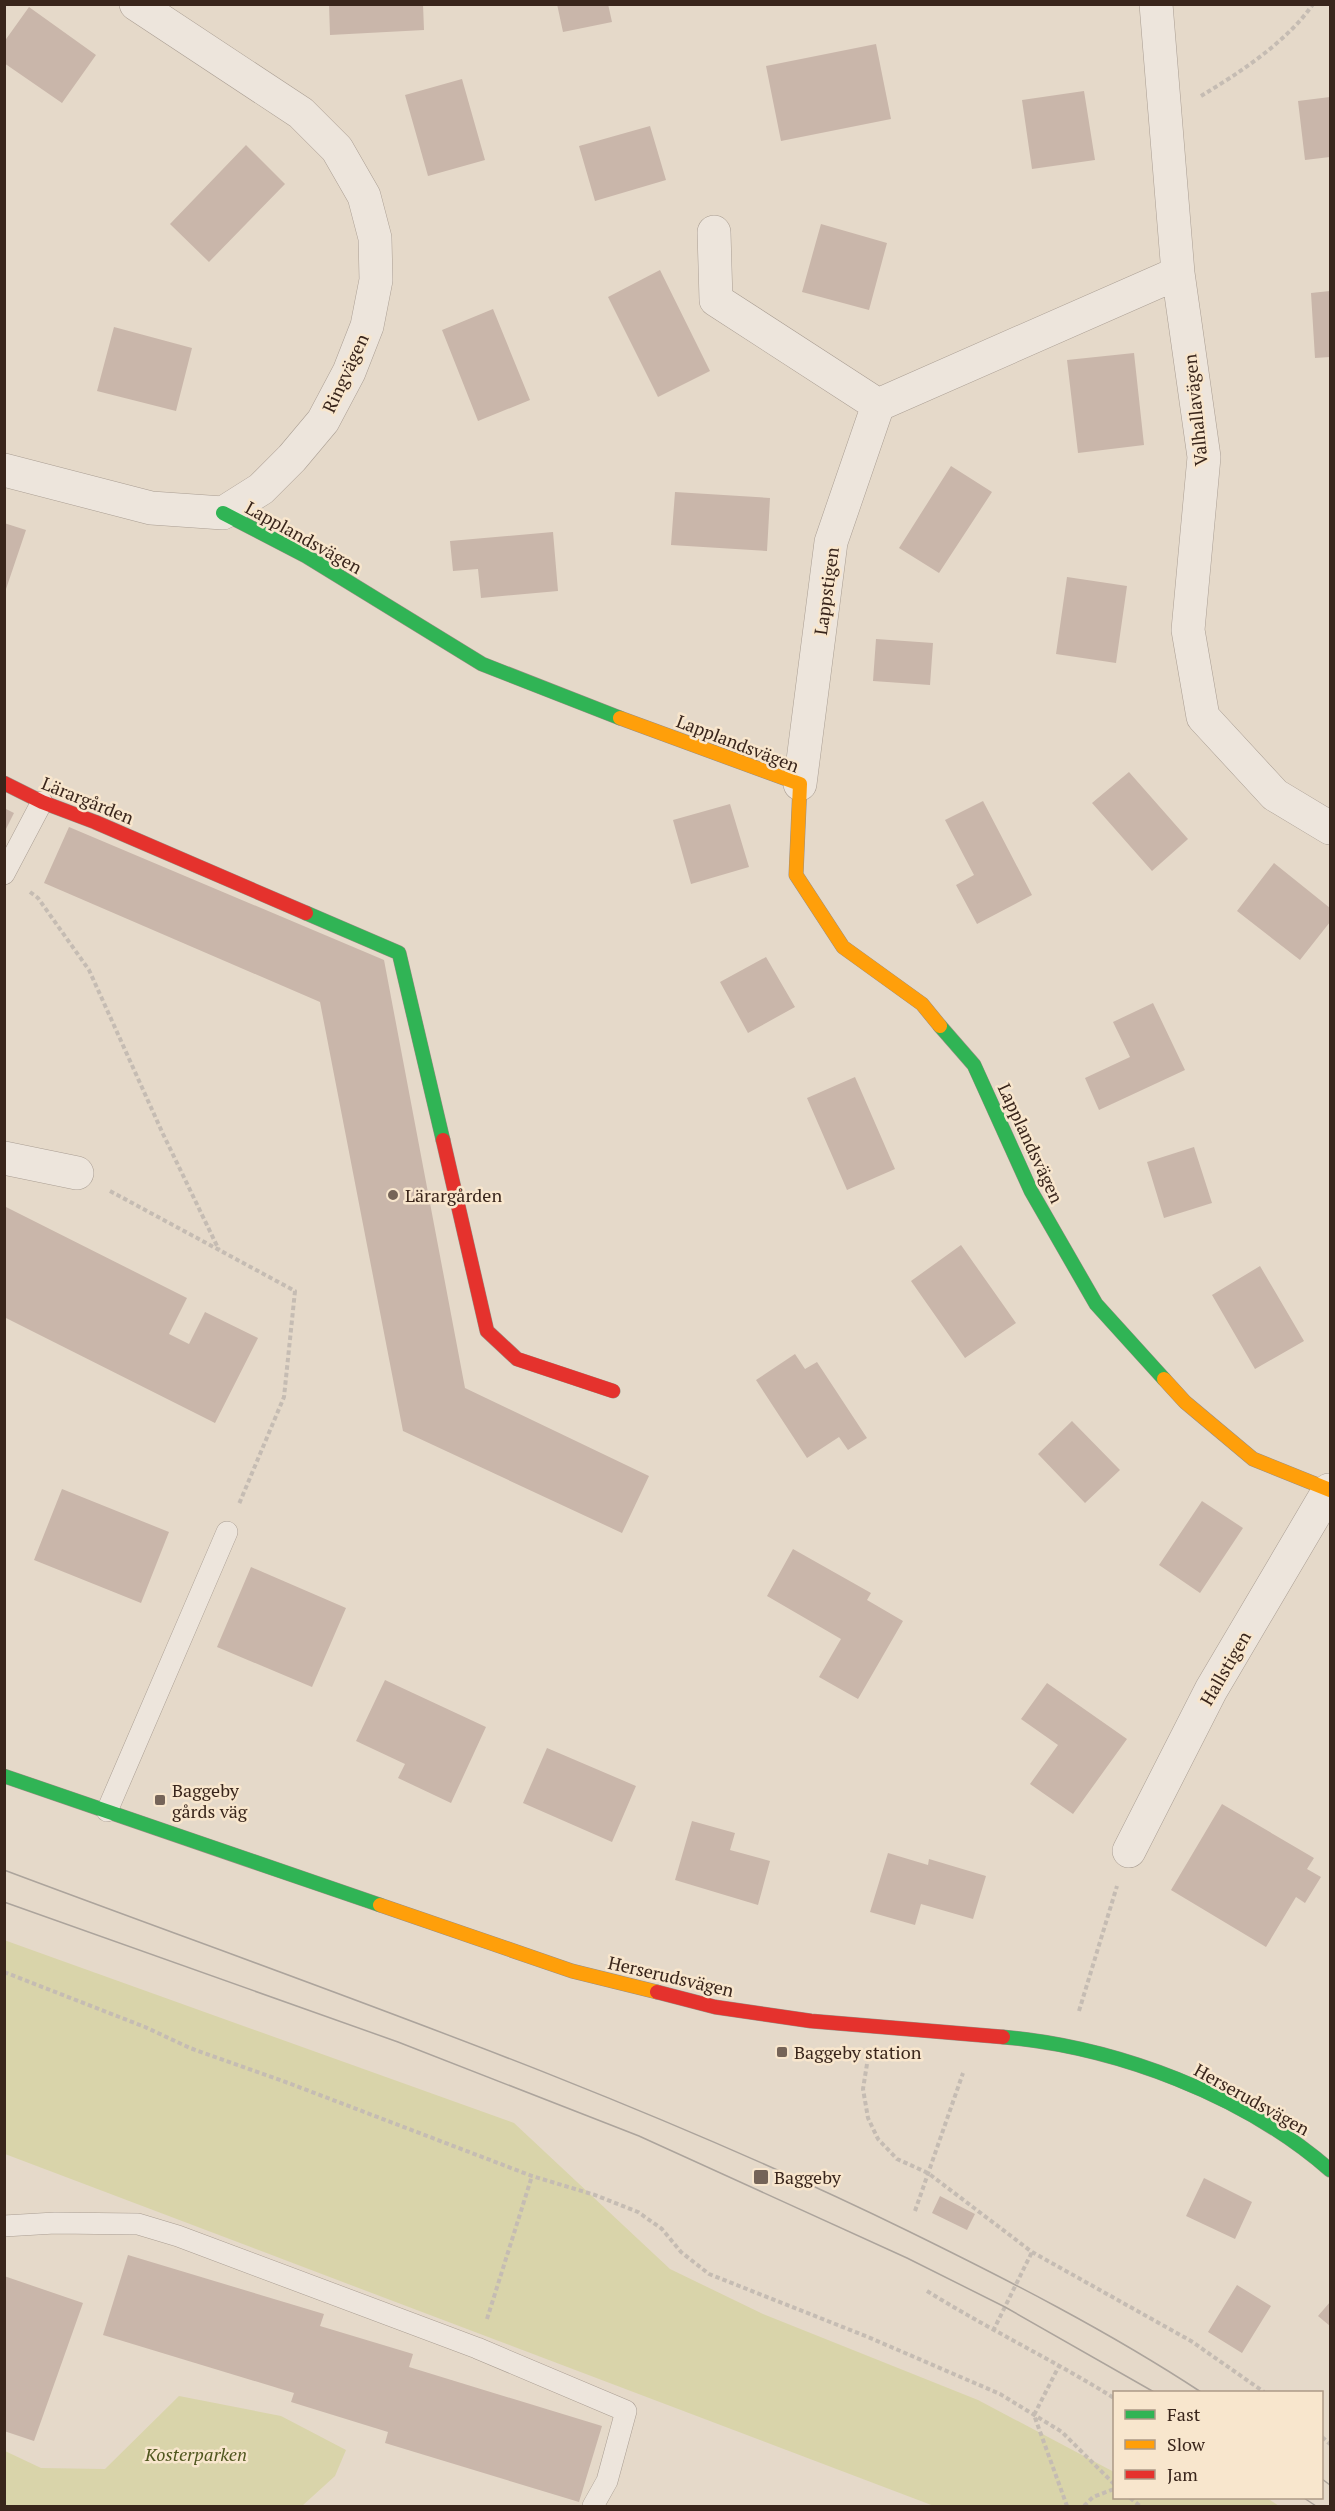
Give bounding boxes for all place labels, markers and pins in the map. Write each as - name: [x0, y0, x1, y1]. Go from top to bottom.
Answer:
- place label: Lärargården: [405, 1183, 502, 1207]
- marker: Lärargården: [386, 1188, 400, 1202]
- place label: Baggeby gårds väg: [172, 1778, 248, 1823]
- marker: Baggeby gårds väg: [153, 1793, 167, 1807]
- place label: Baggeby station: [794, 2040, 922, 2064]
- marker: Baggeby station: [775, 2045, 789, 2059]
- place label: Baggeby: [774, 2165, 842, 2189]
- marker: Baggeby: [752, 2168, 770, 2186]

